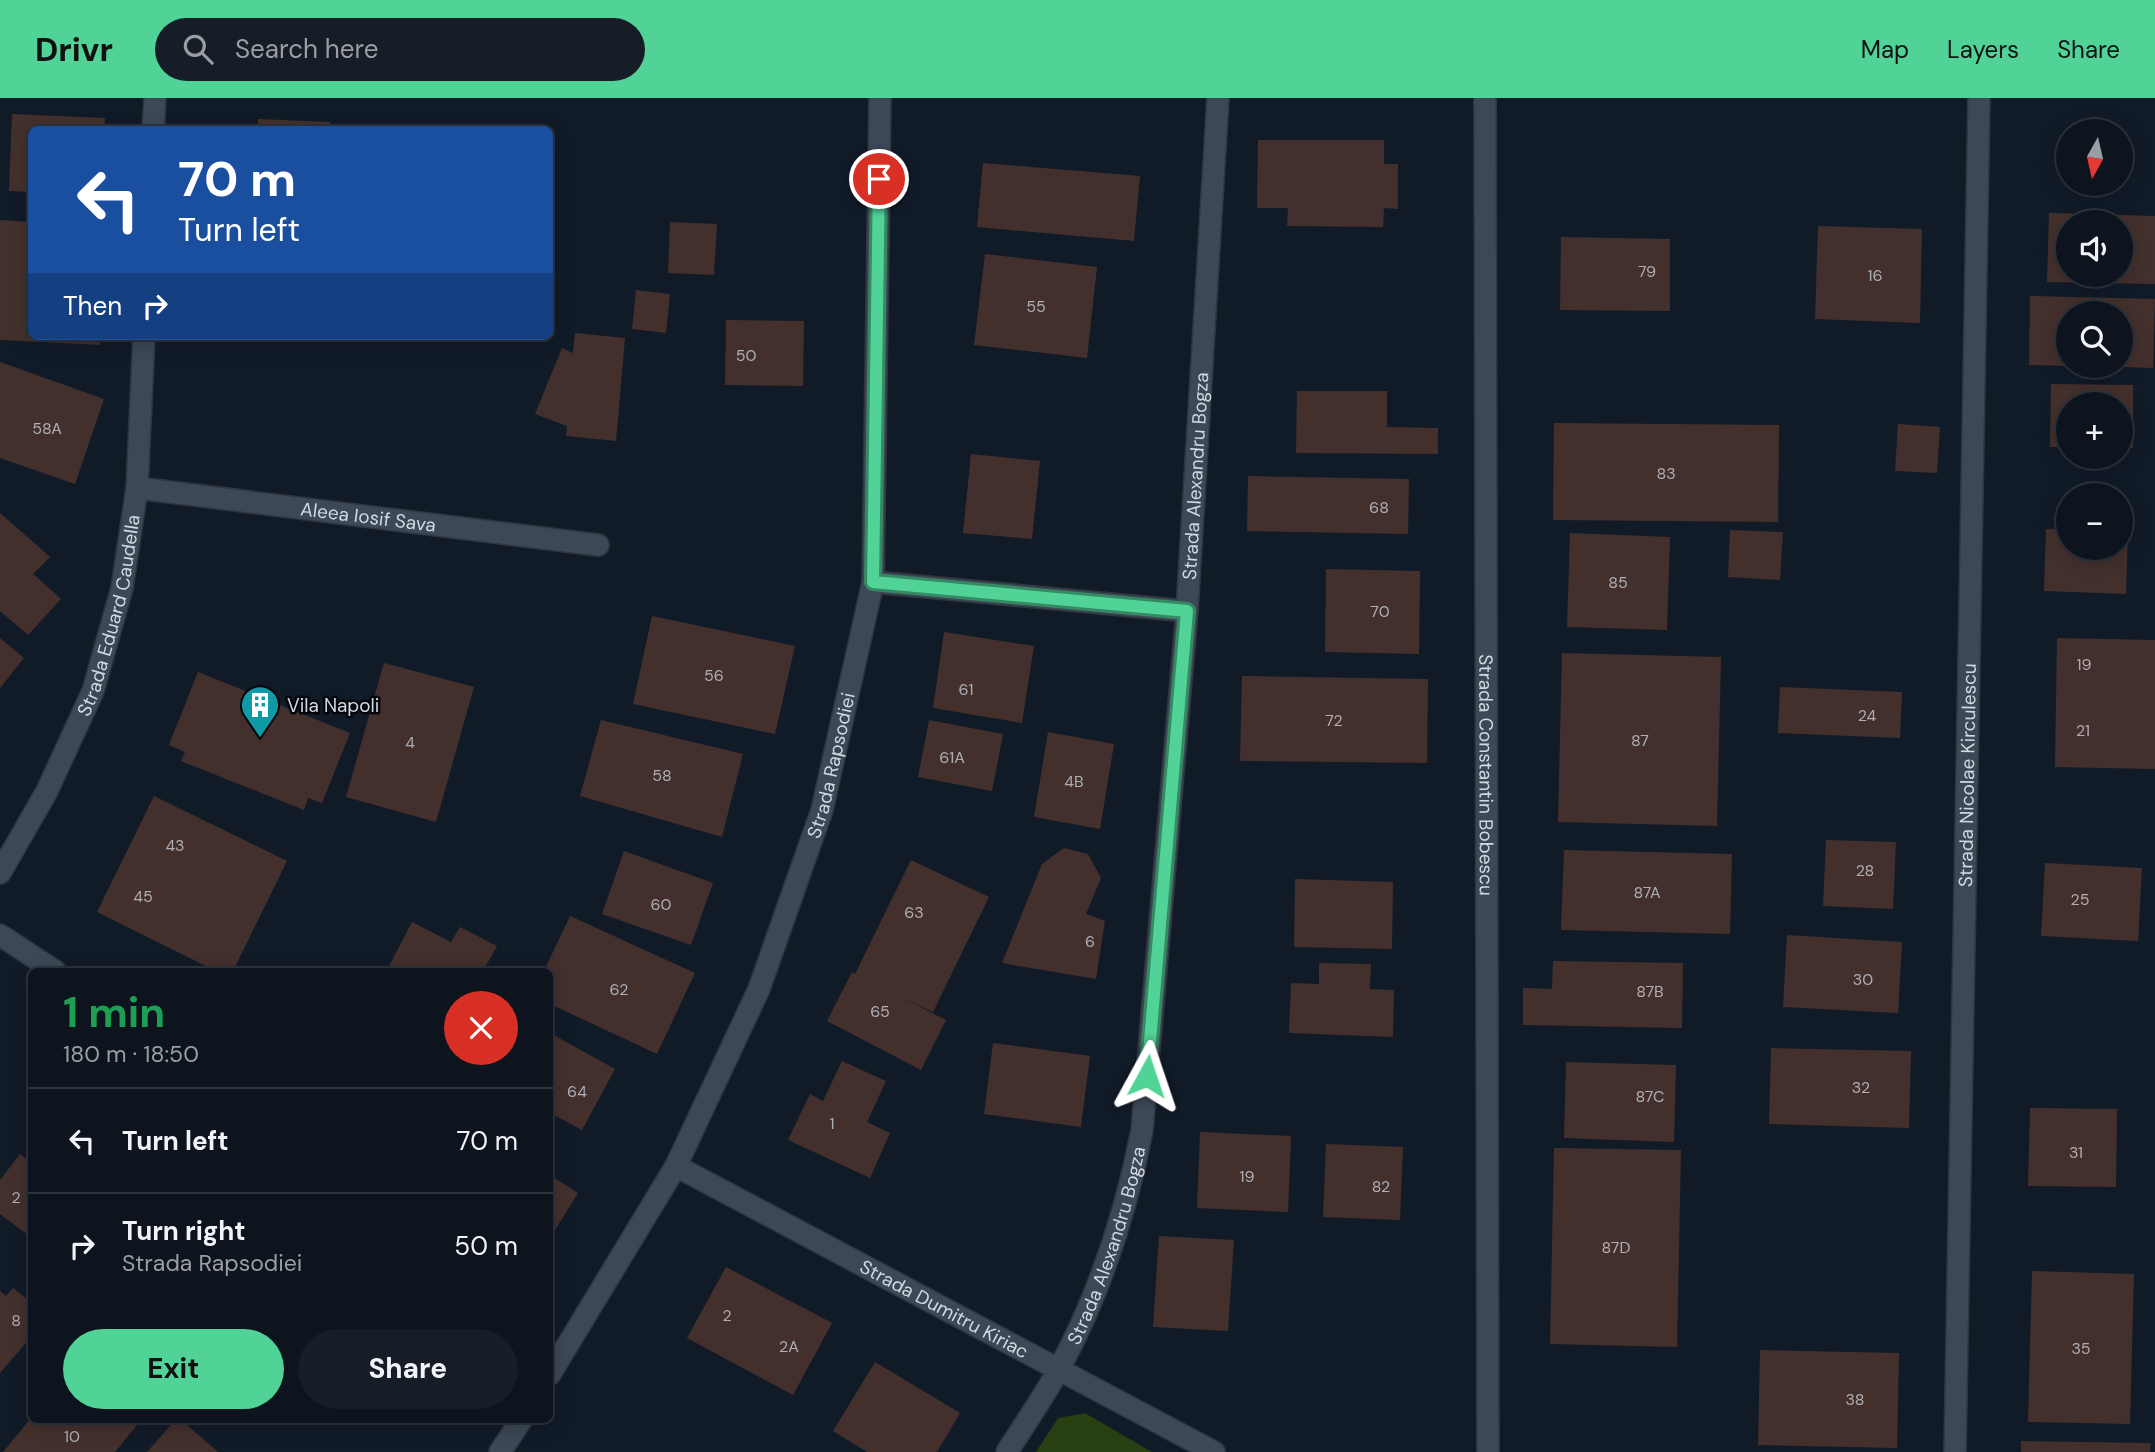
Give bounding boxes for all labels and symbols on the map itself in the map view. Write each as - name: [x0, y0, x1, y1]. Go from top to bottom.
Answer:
- north arrow: [2056, 119, 2133, 196]
- pin: [849, 149, 909, 209]
- house number: 79: [1638, 261, 1656, 282]
- house number: 16: [1867, 265, 1883, 286]
- house number: 55: [1026, 296, 1046, 317]
- house number: 50: [736, 345, 756, 366]
- street label: Strada Alexandru Bogza: [1177, 372, 1214, 581]
- house number: 58A: [32, 418, 62, 439]
- house number: 83: [1656, 463, 1676, 484]
- street label: Aleea Iosif Sava: [299, 496, 437, 538]
- house number: 68: [1369, 497, 1389, 518]
- street label: Strada Eduard Caudella: [71, 513, 146, 720]
- house number: 85: [1608, 572, 1628, 593]
- house number: 70: [1370, 601, 1390, 622]
- street label: Strada Constantin Bobescu: [1473, 654, 1499, 896]
- house number: 19: [2076, 654, 2092, 675]
- street label: Strada Nicolae Kirculescu: [1953, 663, 1982, 887]
- house number: 56: [704, 665, 724, 686]
- house number: 61: [958, 679, 974, 700]
- building icon: Vila Napoli: [239, 684, 281, 739]
- street label: Strada Rapsodiei: [801, 690, 861, 842]
- place label: Vila Napoli: [287, 693, 379, 718]
- house number: 24: [1858, 705, 1877, 726]
- house number: 72: [1325, 710, 1343, 731]
- house number: 21: [2076, 720, 2090, 741]
- house number: 87: [1631, 730, 1649, 751]
- house number: 4: [405, 732, 415, 753]
- house number: 61A: [939, 747, 965, 768]
- house number: 58: [652, 765, 672, 786]
- house number: 4B: [1064, 771, 1084, 792]
- house number: 43: [165, 835, 185, 856]
- house number: 28: [1856, 860, 1874, 881]
- house number: 87A: [1633, 882, 1661, 903]
- house number: 45: [133, 886, 153, 907]
- house number: 25: [2071, 889, 2089, 910]
- house number: 60: [651, 894, 672, 915]
- house number: 63: [904, 902, 924, 923]
- house number: 6: [1085, 931, 1095, 952]
- house number: 30: [1853, 969, 1873, 990]
- house number: 62: [610, 979, 628, 1000]
- house number: 87B: [1636, 981, 1664, 1002]
- house number: 65: [870, 1001, 890, 1022]
- position arrow: [1110, 1039, 1184, 1113]
- house number: 32: [1852, 1077, 1870, 1098]
- house number: 64: [567, 1081, 587, 1102]
- house number: 87C: [1636, 1086, 1664, 1107]
- house number: 1: [830, 1113, 835, 1134]
- house number: 31: [2069, 1142, 2083, 1163]
- street label: Strada Alexandru Bogza: [1061, 1144, 1151, 1349]
- house number: 19: [1239, 1166, 1255, 1187]
- house number: 82: [1372, 1176, 1390, 1197]
- house number: 2: [11, 1187, 21, 1208]
- house number: 87D: [1602, 1237, 1630, 1258]
- street label: Strada Dumitru Kiriac: [856, 1254, 1033, 1364]
- house number: 2: [722, 1305, 732, 1326]
- house number: 8: [11, 1310, 21, 1331]
- house number: 2A: [779, 1336, 799, 1357]
- house number: 35: [2071, 1338, 2091, 1359]
- house number: 38: [1845, 1389, 1865, 1410]
- house number: 10: [64, 1426, 80, 1447]

